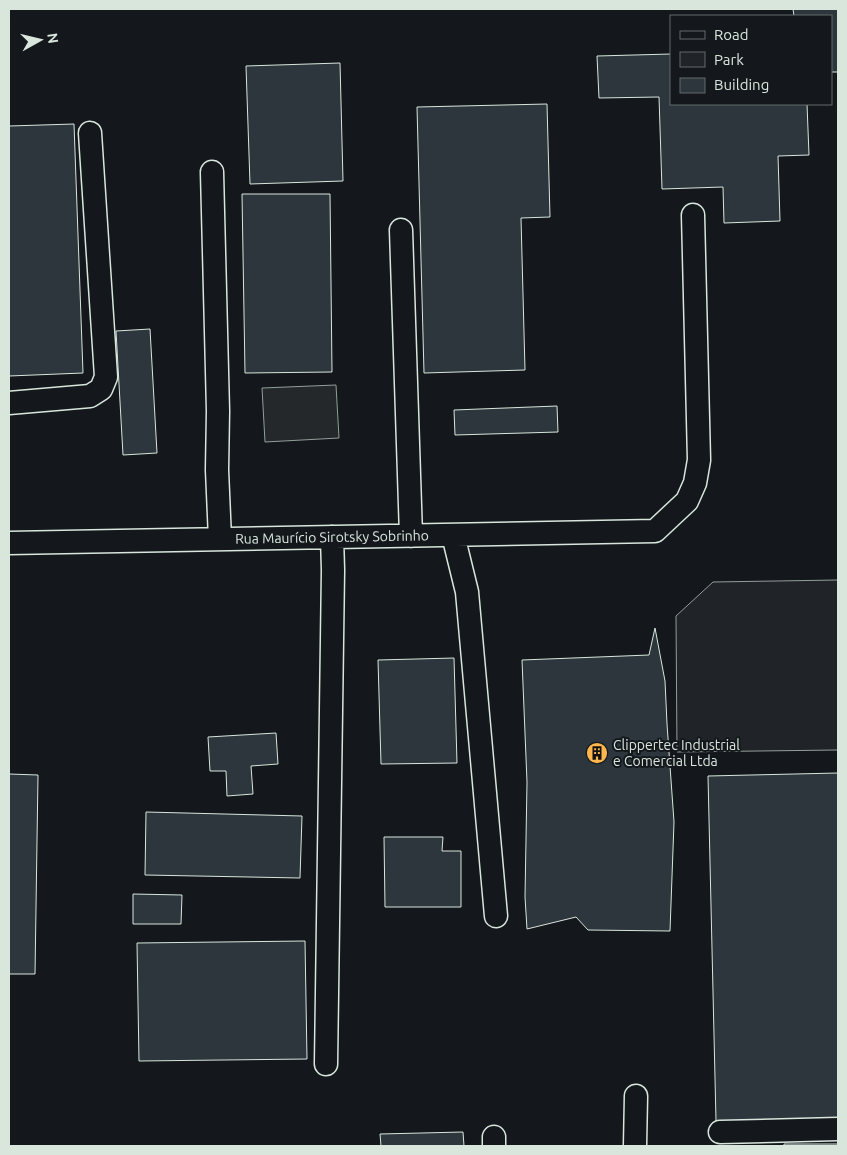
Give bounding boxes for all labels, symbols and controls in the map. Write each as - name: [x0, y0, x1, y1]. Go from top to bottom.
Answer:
- north arrow: [15, 15, 65, 65]
- legend: [670, 15, 832, 105]
- text: Road: [714, 26, 749, 43]
- text: N: [44, 32, 62, 44]
- text: Park: [714, 51, 744, 68]
- text: Building: [714, 76, 769, 93]
- street label: Rua Maurício Sirotsky Sobrinho: [235, 527, 429, 547]
- place label: Clippertec Industrial e Comercial Ltda: [613, 737, 740, 769]
- building icon: Clippertec Industrial e Comercial Ltda: [585, 741, 609, 765]

